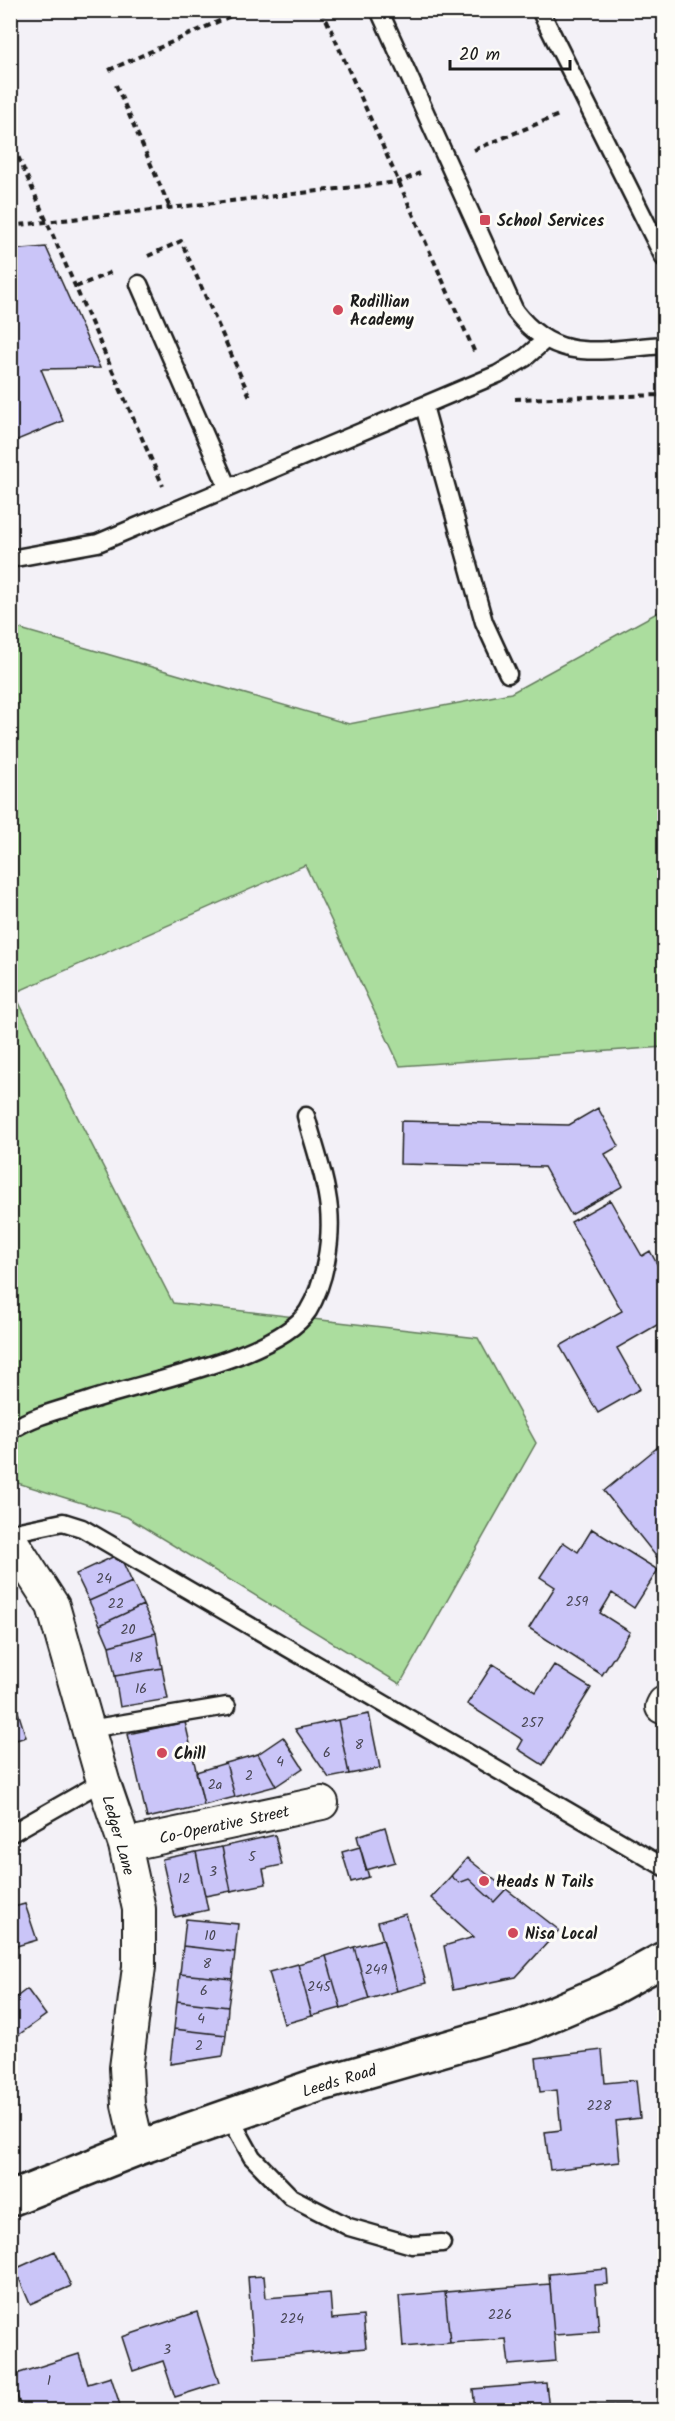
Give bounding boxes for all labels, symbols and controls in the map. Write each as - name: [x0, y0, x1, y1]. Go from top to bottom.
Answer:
- scale bar: [450, 33, 570, 71]
- text: 20 m: [459, 41, 500, 70]
- place label: School Services: [497, 209, 605, 234]
- marker: School Services: [478, 213, 492, 227]
- place label: Rodillian Academy: [350, 290, 415, 333]
- marker: Rodillian Academy: [331, 303, 345, 317]
- house number: 24: [96, 1568, 112, 1590]
- house number: 259: [566, 1591, 588, 1613]
- house number: 22: [108, 1593, 124, 1615]
- house number: 20: [120, 1619, 136, 1641]
- house number: 18: [130, 1647, 143, 1669]
- house number: 16: [135, 1678, 147, 1700]
- house number: 257: [521, 1712, 544, 1734]
- house number: 8: [355, 1734, 364, 1756]
- place label: Chill: [174, 1742, 206, 1767]
- house number: 6: [323, 1742, 331, 1764]
- marker: Chill: [155, 1746, 169, 1760]
- house number: 4: [276, 1751, 284, 1773]
- house number: 2: [245, 1765, 253, 1787]
- house number: 2a: [208, 1774, 222, 1796]
- street label: Ledger Lane: [94, 1792, 141, 1878]
- street label: Co-Operative Street: [157, 1799, 293, 1851]
- house number: 5: [248, 1846, 257, 1868]
- house number: 3: [209, 1861, 217, 1883]
- house number: 12: [178, 1868, 190, 1890]
- place label: Heads N Tails: [496, 1870, 594, 1895]
- marker: Heads N Tails: [477, 1874, 491, 1888]
- place label: Nisa Local: [525, 1922, 598, 1947]
- house number: 10: [204, 1925, 216, 1947]
- marker: Nisa Local: [506, 1926, 520, 1940]
- house number: 8: [203, 1953, 212, 1975]
- house number: 249: [365, 1959, 388, 1981]
- house number: 245: [307, 1976, 332, 1998]
- house number: 6: [200, 1980, 208, 2002]
- house number: 4: [197, 2008, 205, 2030]
- house number: 2: [195, 2035, 203, 2057]
- street label: Leeds Road: [299, 2058, 381, 2105]
- house number: 228: [587, 2095, 612, 2117]
- house number: 226: [488, 2304, 512, 2326]
- house number: 224: [280, 2308, 304, 2330]
- house number: 3: [163, 2339, 171, 2361]
- house number: 1: [47, 2370, 51, 2392]

